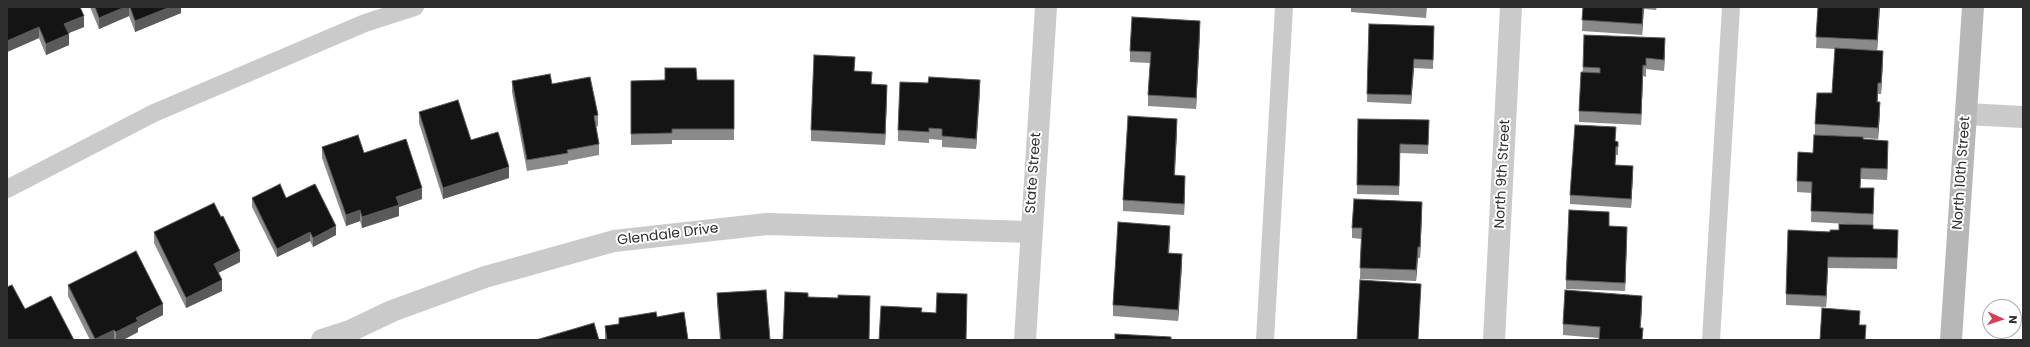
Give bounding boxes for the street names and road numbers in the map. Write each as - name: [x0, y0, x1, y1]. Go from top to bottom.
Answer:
- street label: North 10th Street: [1950, 116, 1974, 230]
- street label: North 9th Street: [1492, 119, 1514, 229]
- street label: State Street: [1023, 132, 1045, 214]
- street label: Glendale Drive: [616, 220, 720, 250]

